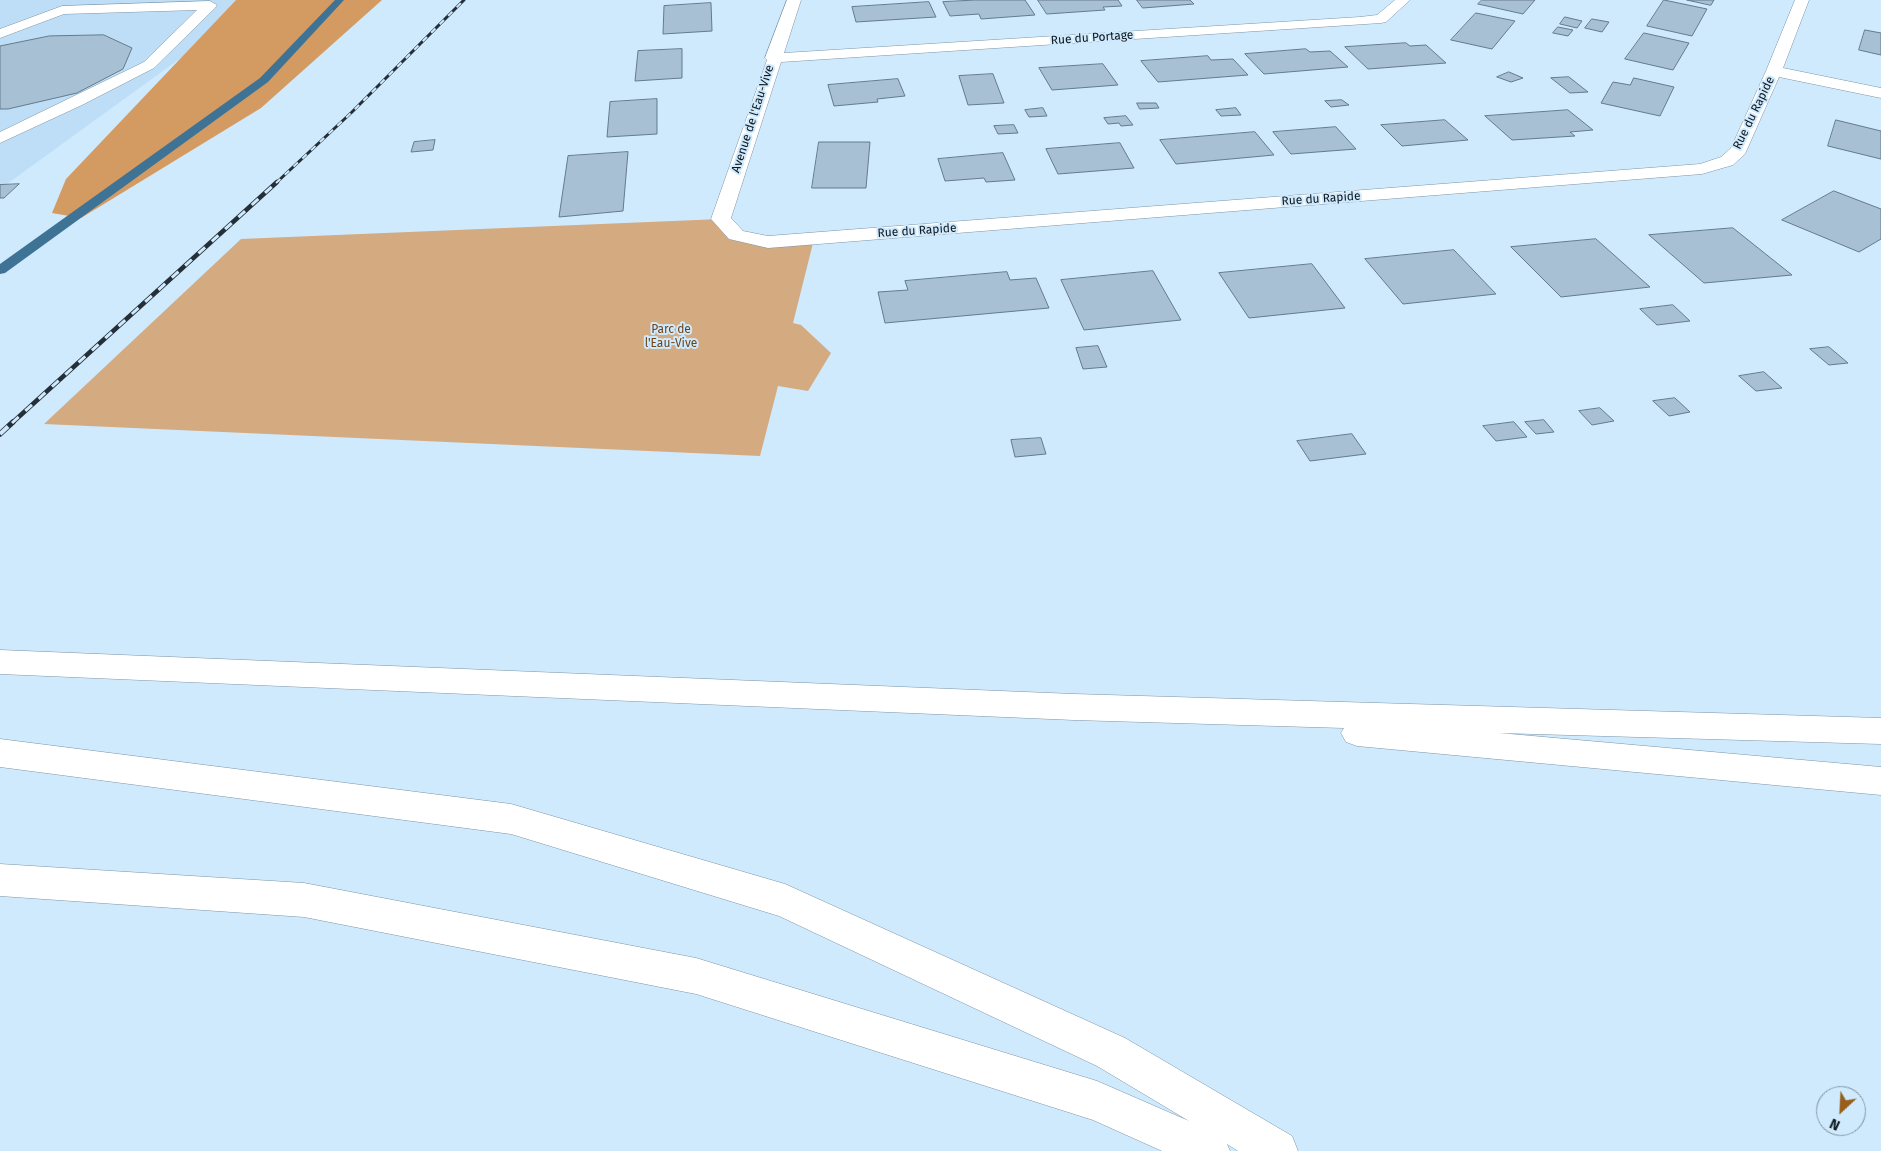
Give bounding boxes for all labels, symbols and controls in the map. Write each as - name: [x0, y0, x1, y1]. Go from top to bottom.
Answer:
- street label: Rue du Portage: [1050, 28, 1134, 48]
- street label: Avenue de l'Eau-Vive: [729, 63, 777, 175]
- street label: Rue du Rapide: [1730, 74, 1778, 152]
- street label: Rue du Rapide: [1281, 189, 1361, 209]
- street label: Rue du Rapide: [877, 221, 957, 241]
- park label: Parc de l'Eau-Vive: [645, 323, 697, 351]
- north arrow: [1816, 1086, 1866, 1136]
- text: N: [1827, 1114, 1843, 1134]

